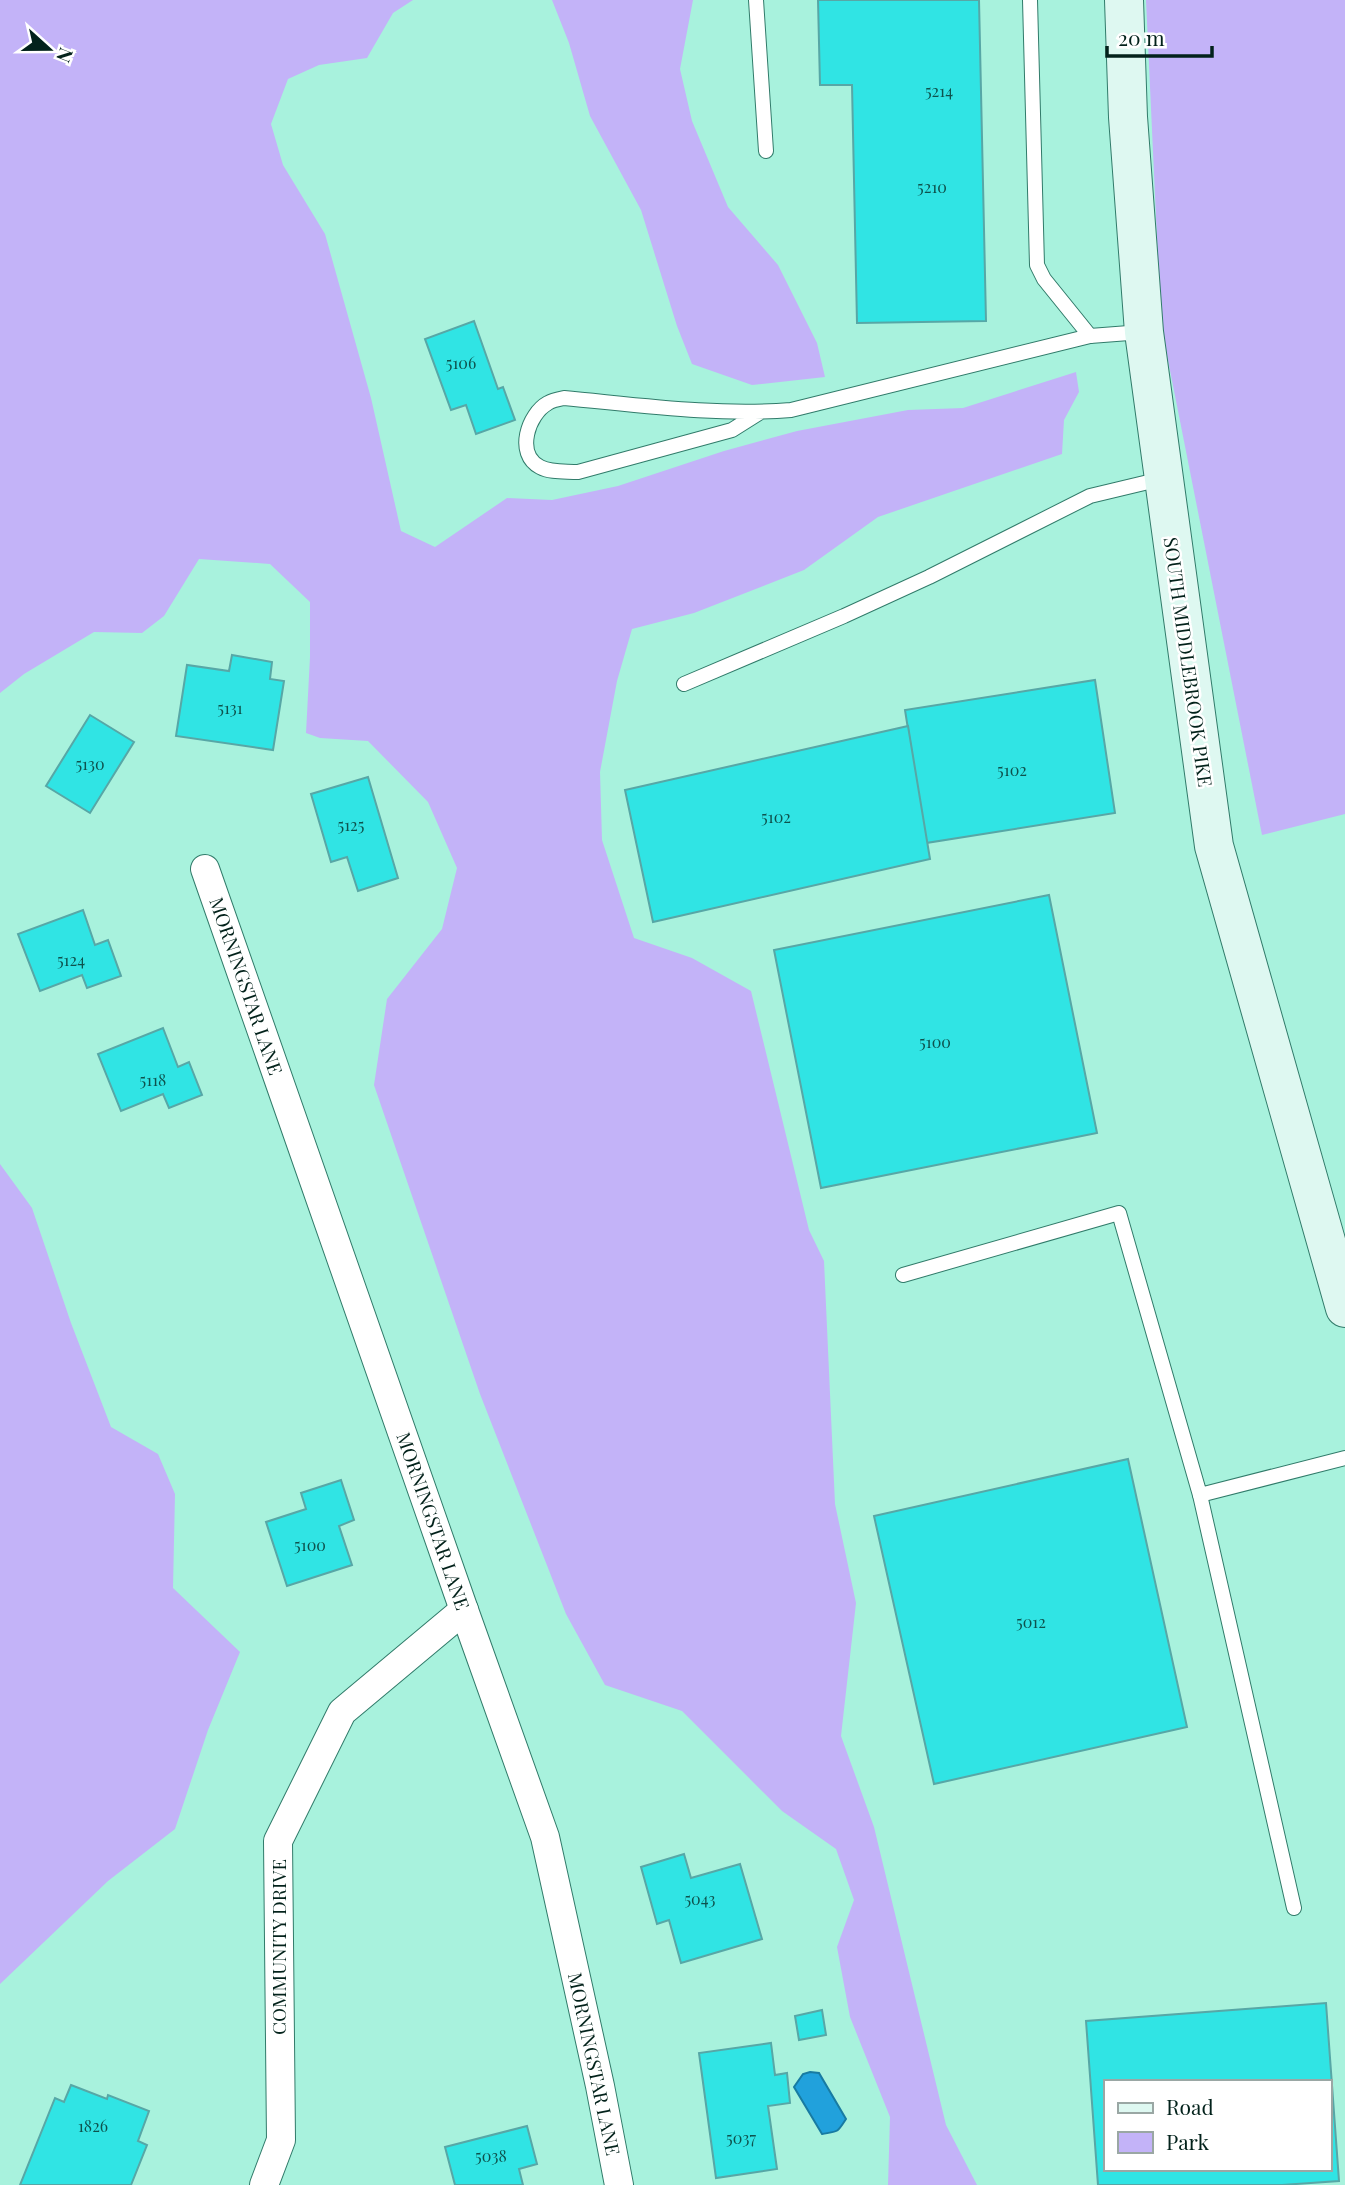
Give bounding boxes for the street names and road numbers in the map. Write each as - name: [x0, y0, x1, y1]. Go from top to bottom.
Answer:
- street label: SOUTH MIDDLEBROOK PIKE: [1159, 535, 1219, 788]
- street label: MORNINGSTAR LANE: [204, 893, 290, 1078]
- street label: MORNINGSTAR LANE: [391, 1428, 477, 1613]
- street label: COMMUNITY DRIVE: [265, 1859, 291, 2035]
- street label: MORNINGSTAR LANE: [563, 1970, 627, 2158]

